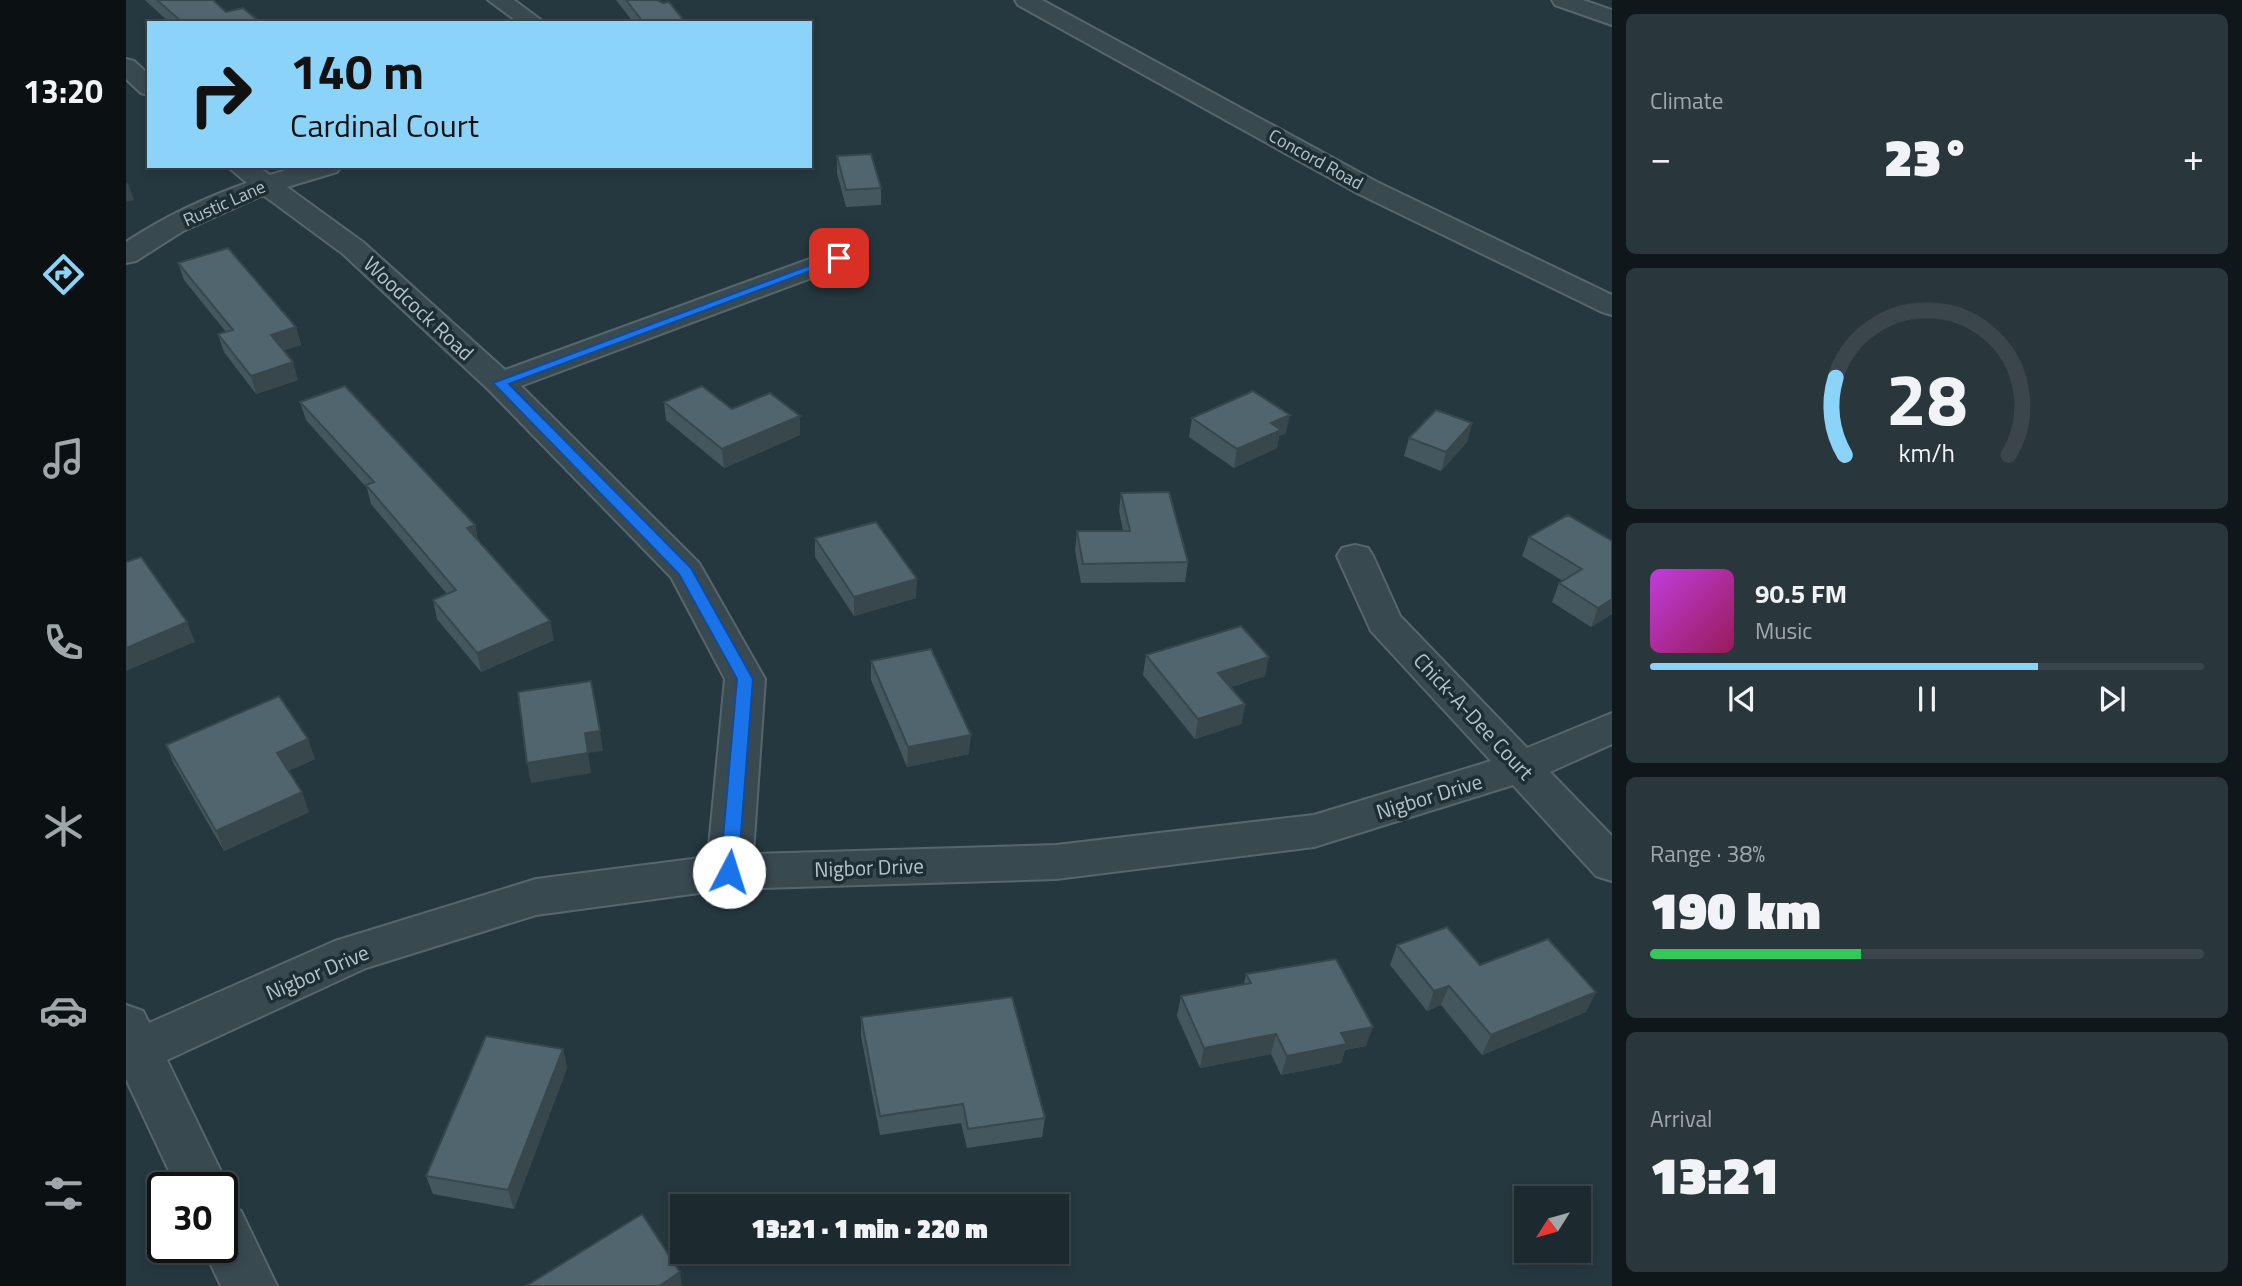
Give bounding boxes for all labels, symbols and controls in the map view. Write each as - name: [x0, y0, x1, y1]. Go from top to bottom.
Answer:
- text: 140 m: [290, 33, 424, 108]
- icon: right: [175, 49, 266, 140]
- text: 13:20: [23, 67, 103, 115]
- text: Climate: [1650, 83, 1723, 118]
- text: Cardinal Court: [290, 101, 479, 149]
- text: 23°: [1884, 117, 1970, 196]
- street label: Concord Road: [1264, 122, 1368, 196]
- text: −: [1650, 128, 1671, 186]
- text: +: [2183, 128, 2204, 186]
- street label: Rustic Lane: [179, 173, 269, 233]
- pin: [809, 228, 869, 288]
- icon: arrive: [820, 239, 858, 277]
- street label: Woodcock Road: [357, 248, 481, 368]
- icon: directions: [39, 250, 88, 299]
- text: 28: [1886, 343, 1968, 453]
- text: km/h: [1899, 433, 1955, 471]
- icon: music: [39, 434, 88, 483]
- text: 90.5 FM: [1755, 574, 1847, 613]
- text: Music: [1755, 613, 1812, 648]
- icon: phone: [39, 618, 88, 667]
- street label: Chick-A-Dee Court: [1406, 645, 1542, 787]
- icon: previous: [1723, 680, 1761, 718]
- icon: pause: [1908, 680, 1946, 718]
- icon: next: [2093, 680, 2131, 718]
- street label: Nigbor Drive: [1372, 765, 1486, 827]
- icon: climate: [39, 802, 88, 851]
- position arrow: [692, 835, 766, 909]
- text: Range · 38%: [1650, 836, 1765, 871]
- street label: Nigbor Drive: [814, 849, 924, 885]
- text: 190 km: [1650, 870, 1821, 949]
- street label: Nigbor Drive: [260, 936, 374, 1008]
- icon: car: [39, 986, 88, 1035]
- text: Arrival: [1650, 1101, 1712, 1136]
- text: 13:21: [1650, 1135, 1779, 1214]
- icon: filters: [39, 1169, 88, 1218]
- speed limit sign: 30: [147, 1172, 238, 1263]
- north arrow: [1514, 1186, 1591, 1264]
- map controls: [1514, 1186, 1591, 1263]
- text: 13:21 · 1 min · 220 m: [751, 1209, 988, 1248]

